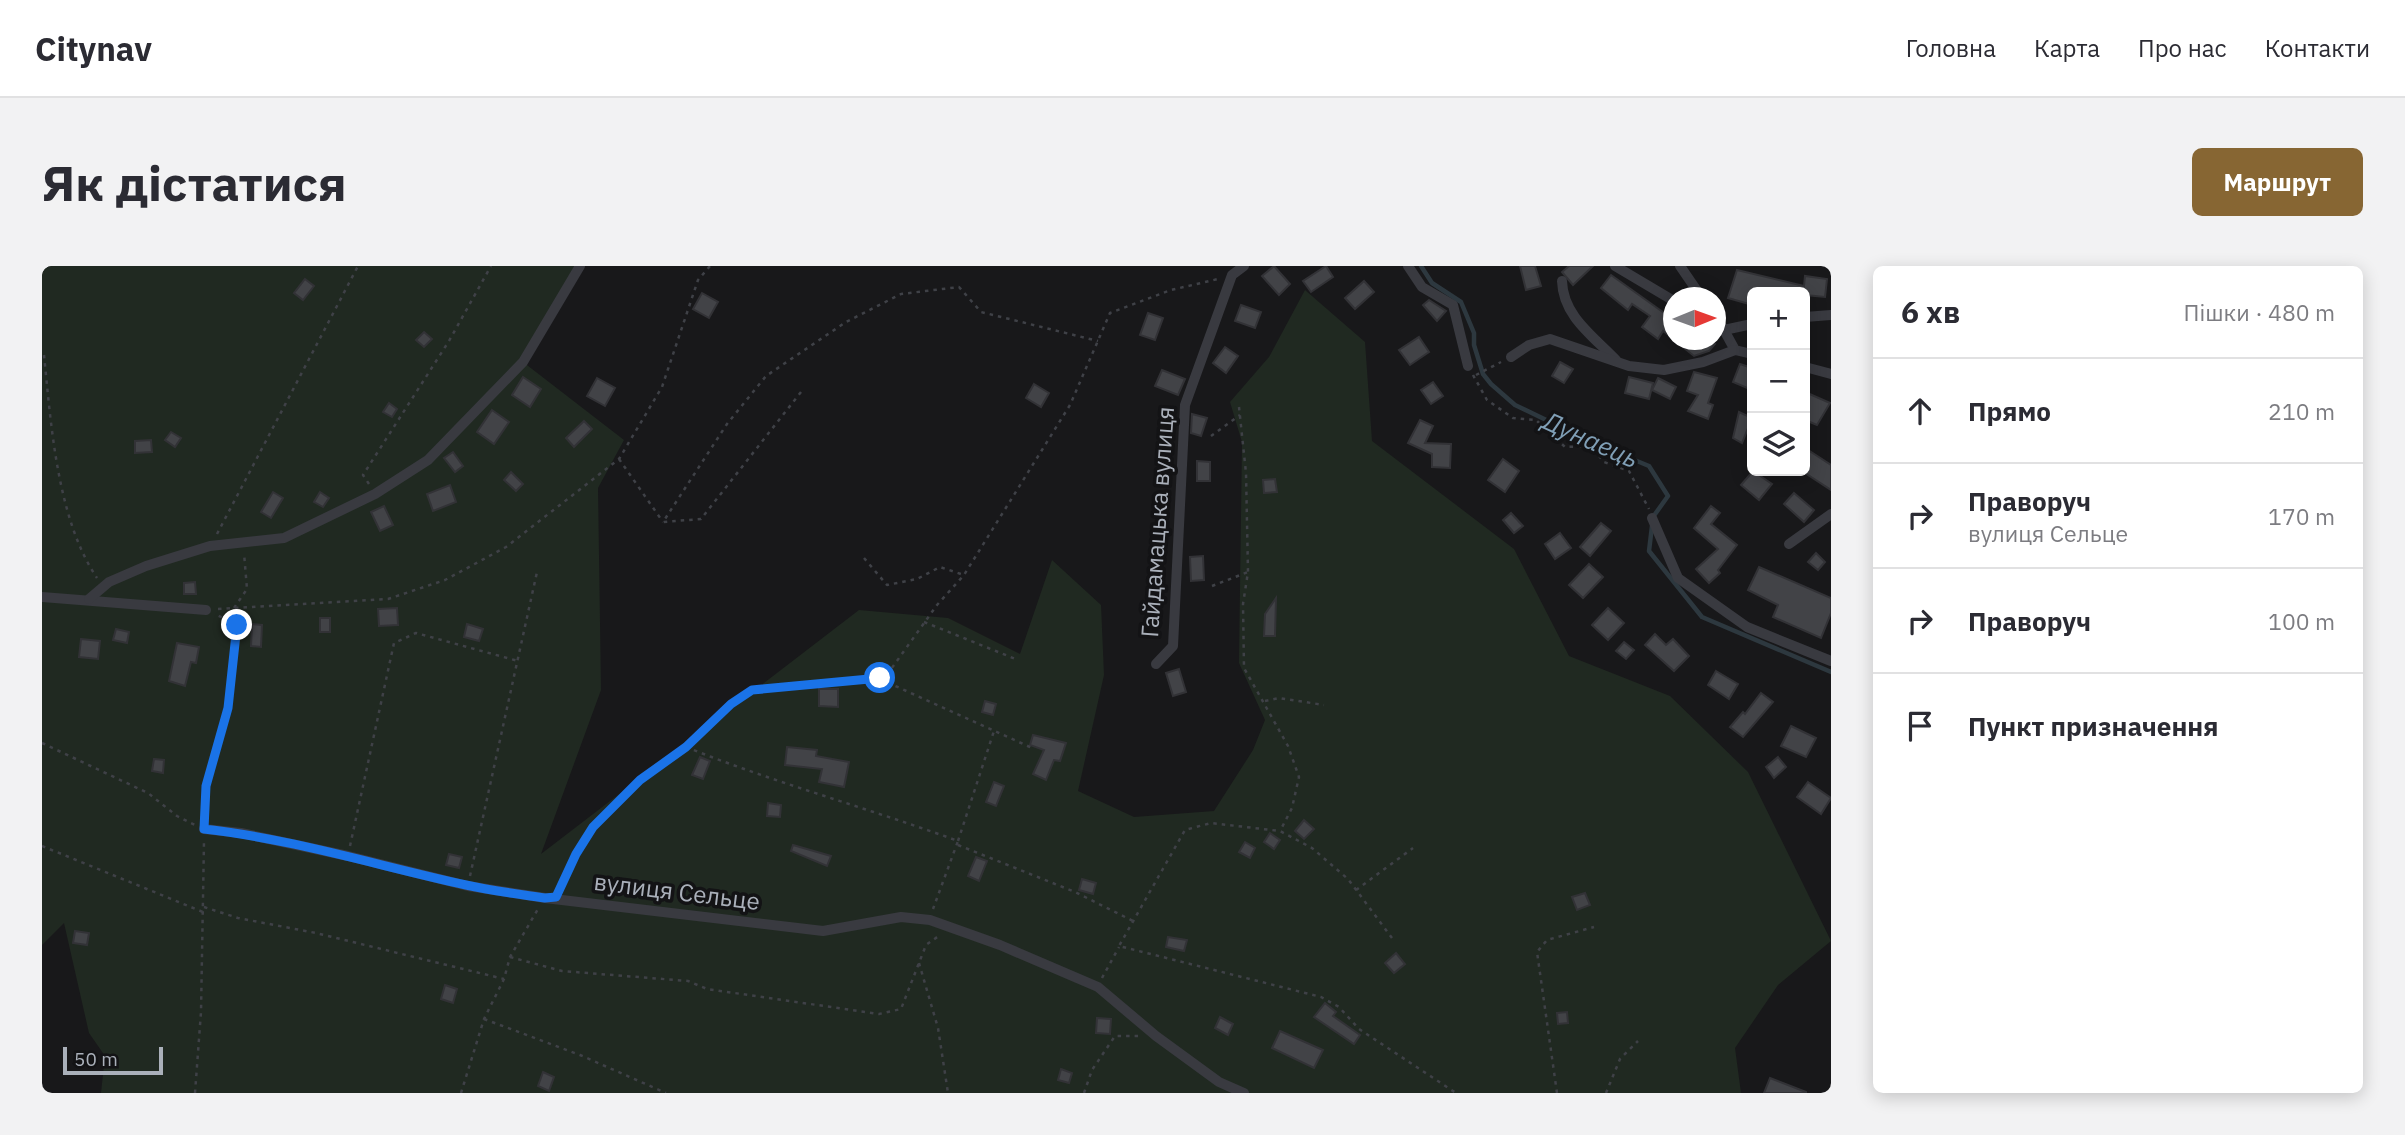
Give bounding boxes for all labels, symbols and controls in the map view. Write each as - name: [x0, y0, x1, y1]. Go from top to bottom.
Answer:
- text: Citynav: [35, 27, 152, 70]
- text: Головна: [1906, 32, 1996, 64]
- text: Карта: [2034, 32, 2100, 64]
- text: Про нас: [2138, 32, 2227, 64]
- text: Контакти: [2265, 32, 2370, 64]
- button: Маршрут: [2192, 148, 2363, 216]
- text: Як дістатися: [42, 151, 347, 214]
- north arrow: [1663, 287, 1726, 350]
- map controls: [1747, 287, 1810, 476]
- button: +: [1747, 287, 1810, 350]
- text: 6 хв: [1901, 292, 1960, 331]
- text: Пішки · 480 m: [2184, 297, 2335, 327]
- button: −: [1747, 350, 1810, 413]
- icon: ahead: [1901, 392, 1939, 430]
- text: Прямо: [1968, 394, 2051, 428]
- text: 210 m: [2268, 396, 2335, 426]
- water label: Дунаець: [1536, 402, 1644, 475]
- street label: Гайдамацька вулиця: [1133, 405, 1181, 639]
- button: layers: [1747, 413, 1810, 476]
- text: Праворуч: [1968, 484, 2091, 518]
- icon: right: [1901, 497, 1939, 535]
- text: 170 m: [2268, 501, 2335, 531]
- text: вулиця Сельце: [1968, 518, 2128, 548]
- icon: right: [1901, 602, 1939, 640]
- text: Праворуч: [1968, 604, 2091, 638]
- text: 100 m: [2268, 606, 2335, 636]
- route end: [221, 609, 252, 640]
- route start: [864, 662, 895, 693]
- icon: arrive: [1901, 707, 1939, 745]
- text: Пункт призначення: [1968, 709, 2218, 743]
- street label: вулиця Сельце: [592, 865, 762, 917]
- scale bar: [63, 1044, 163, 1076]
- text: 50 m: [74, 1047, 118, 1071]

